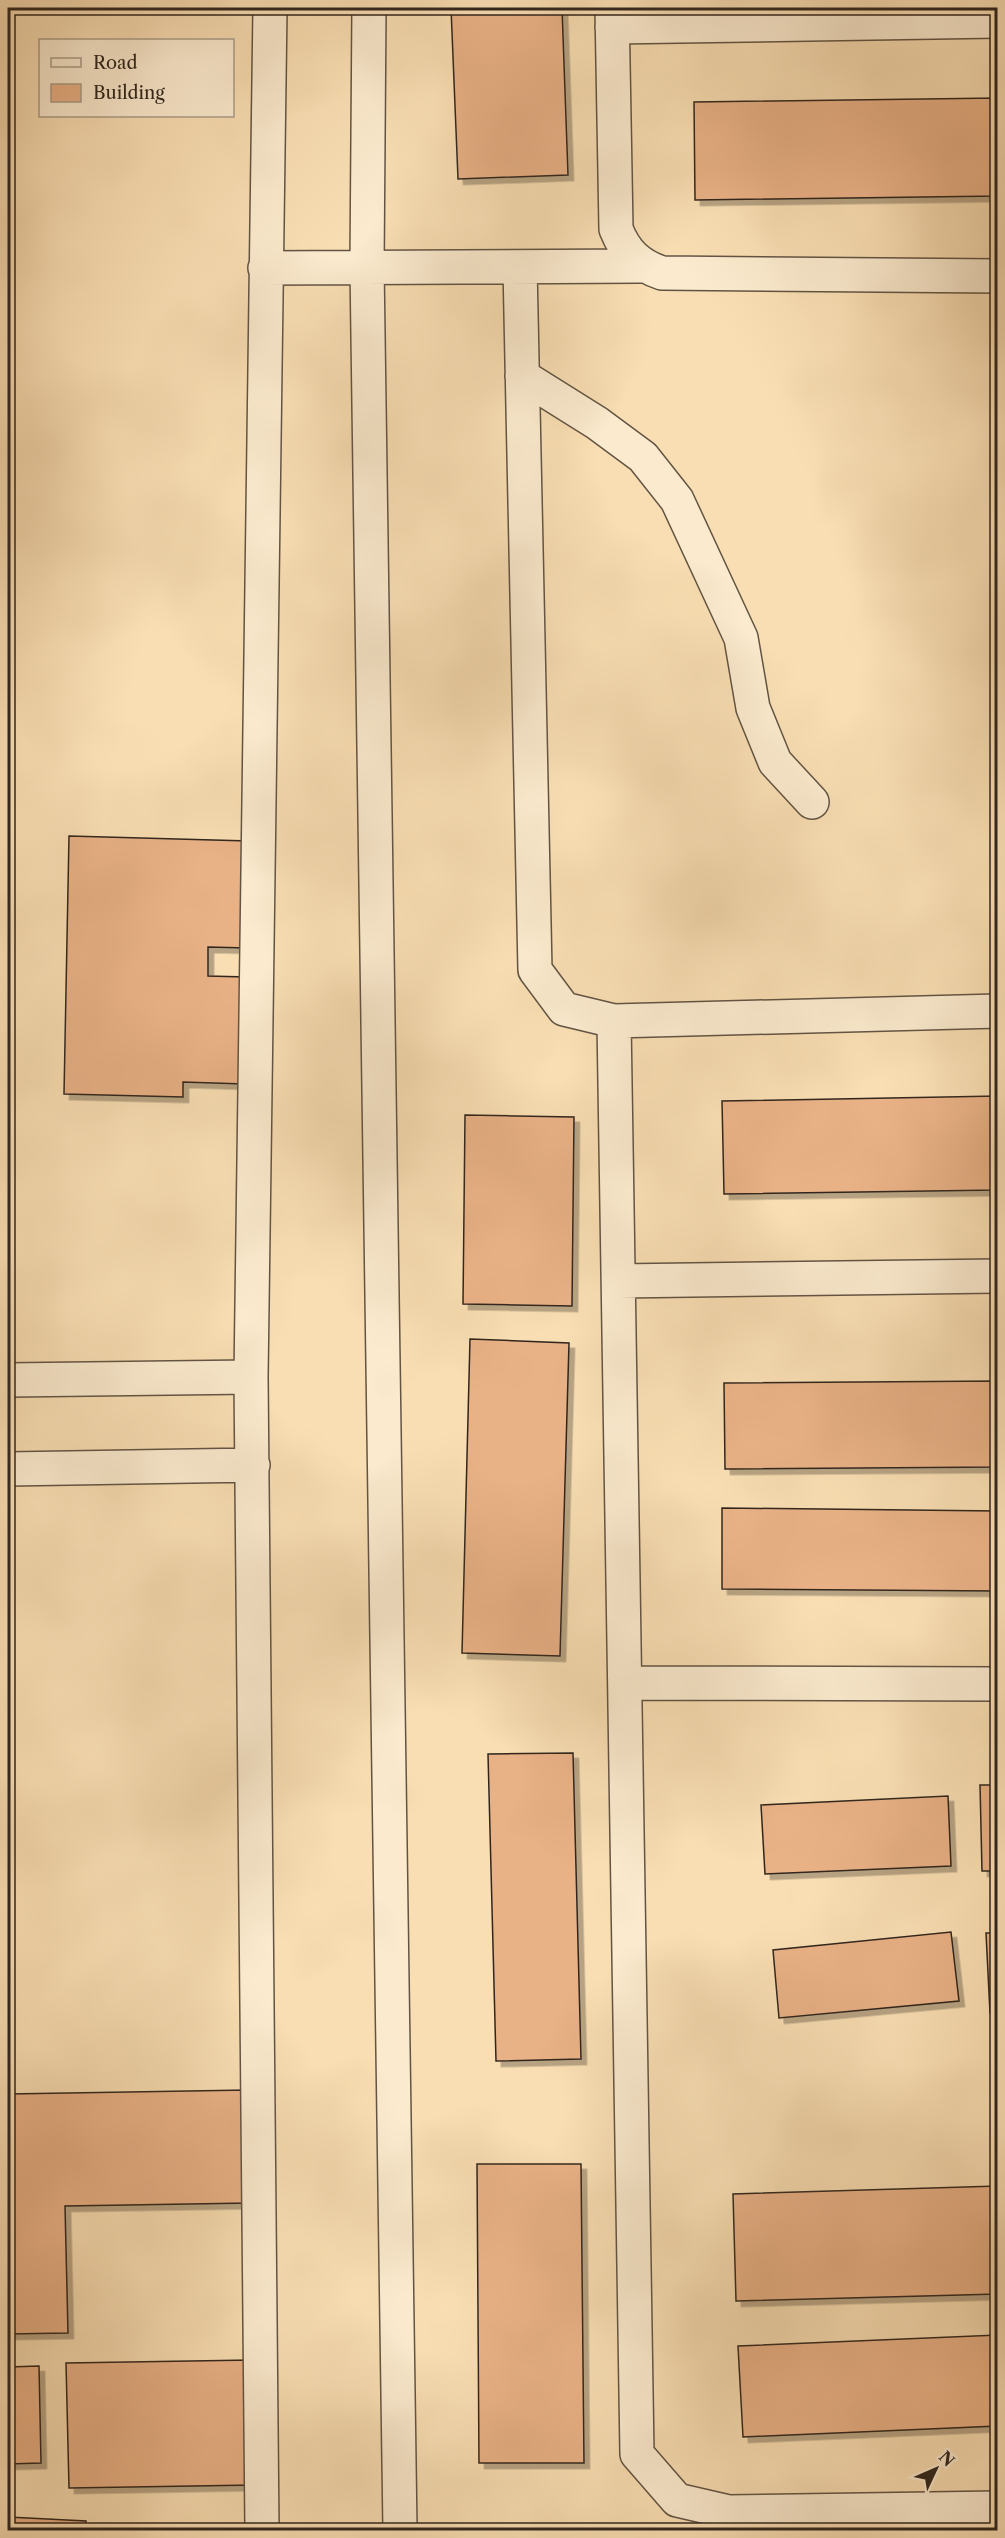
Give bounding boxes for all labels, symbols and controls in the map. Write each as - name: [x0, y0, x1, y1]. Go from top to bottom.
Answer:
- legend: [39, 39, 234, 117]
- text: Road: [93, 52, 138, 74]
- text: Building: [93, 82, 165, 104]
- north arrow: [906, 2439, 966, 2499]
- text: N: [935, 2447, 959, 2471]

